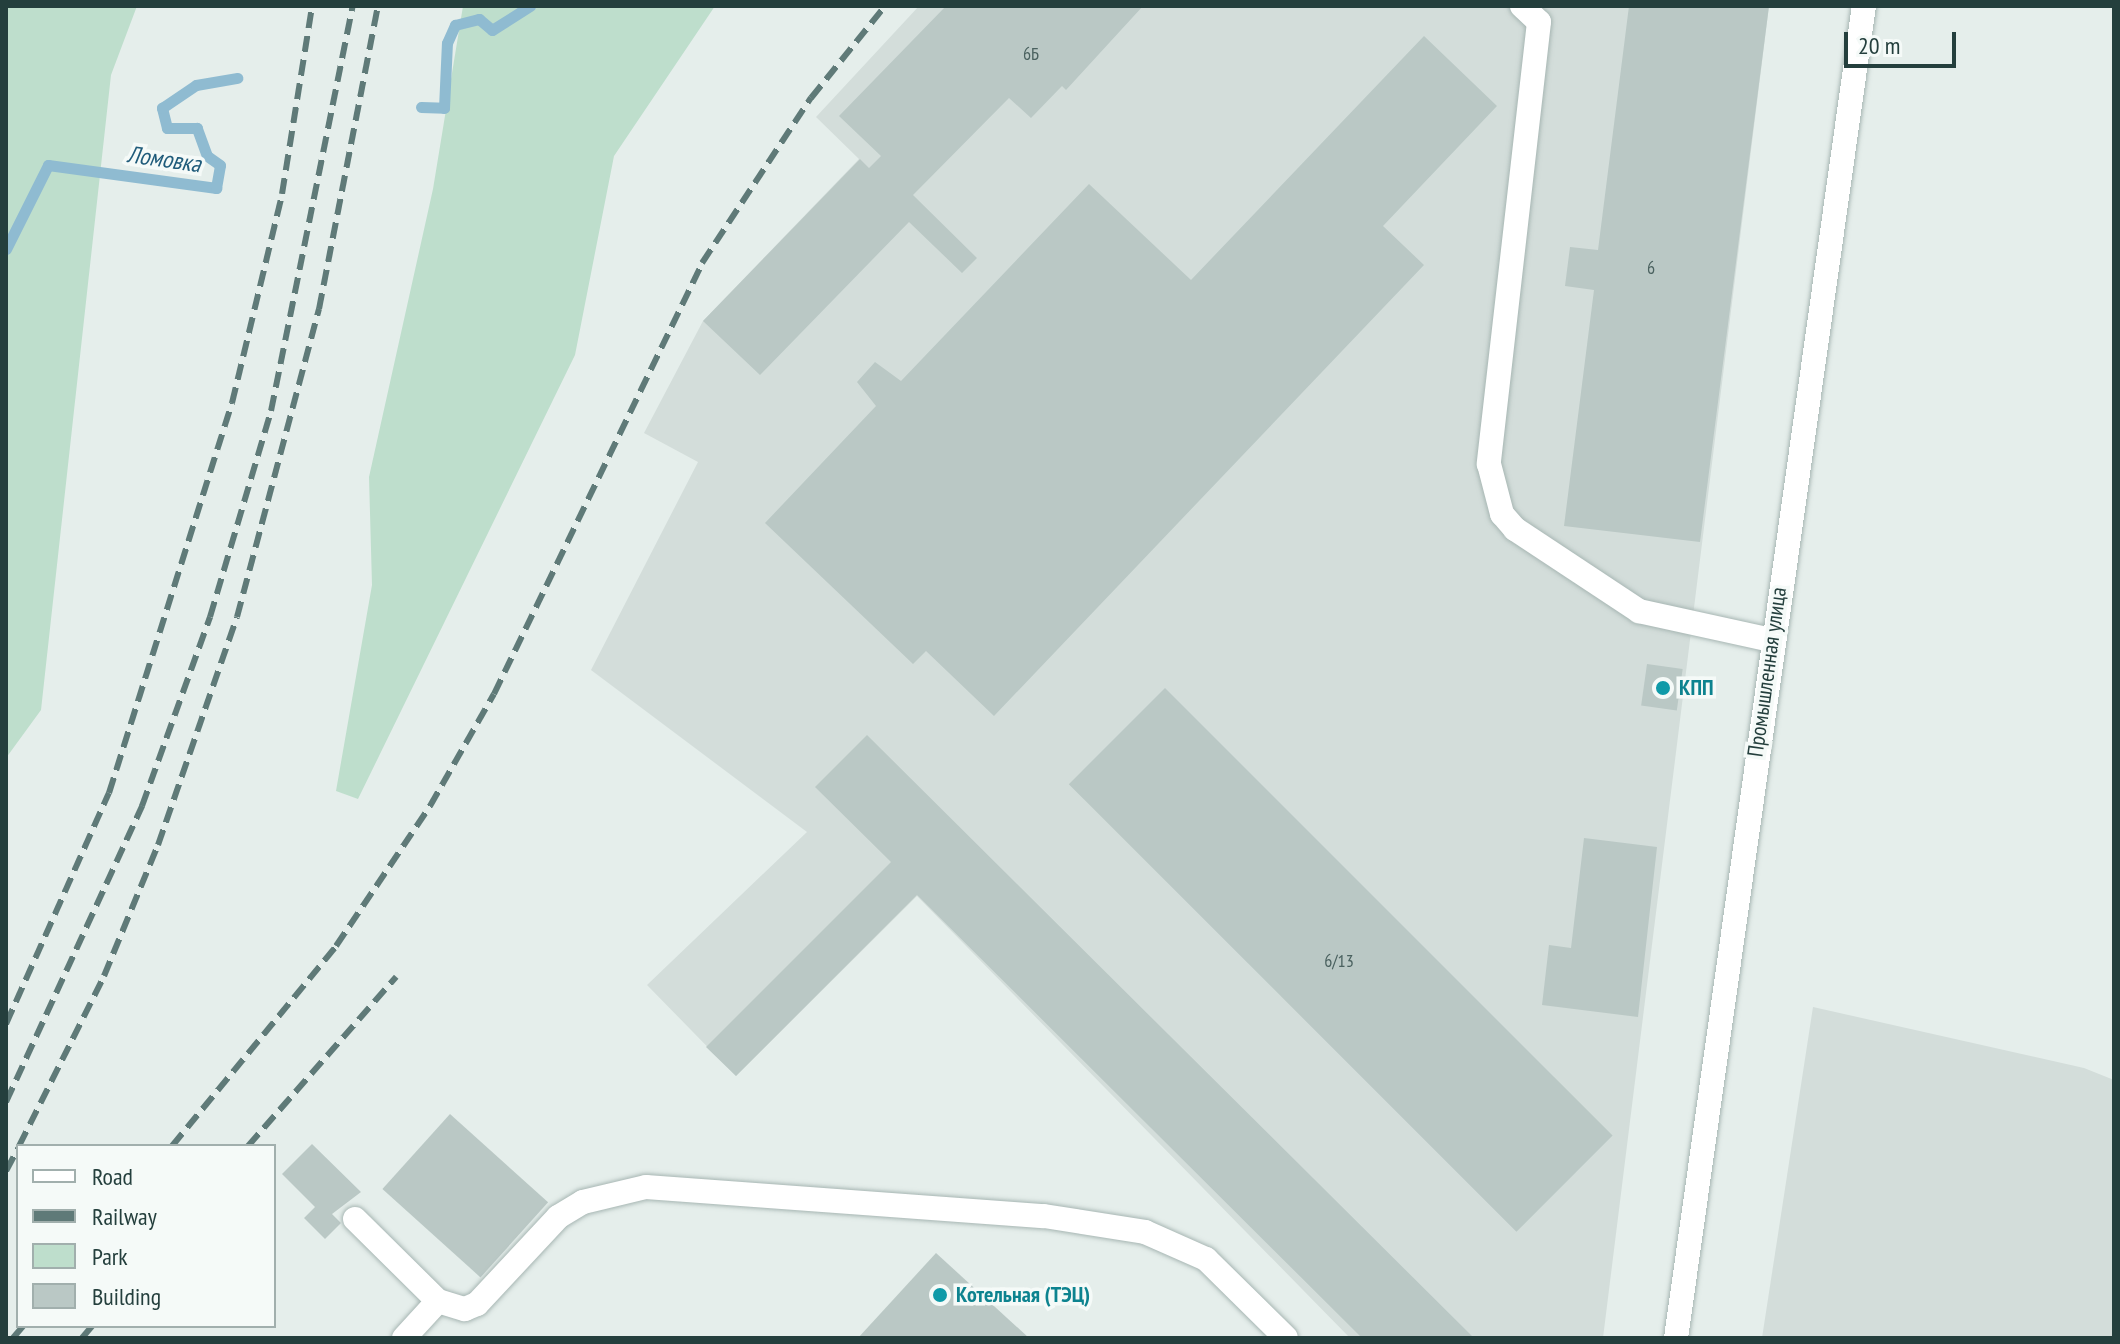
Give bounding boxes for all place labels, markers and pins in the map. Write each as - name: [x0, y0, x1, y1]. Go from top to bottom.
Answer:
- place label: КПП: [1679, 675, 1713, 701]
- marker: КПП: [1654, 679, 1672, 697]
- place label: Котельная (ТЭЦ): [956, 1282, 1090, 1308]
- marker: Котельная (ТЭЦ): [931, 1286, 949, 1304]

